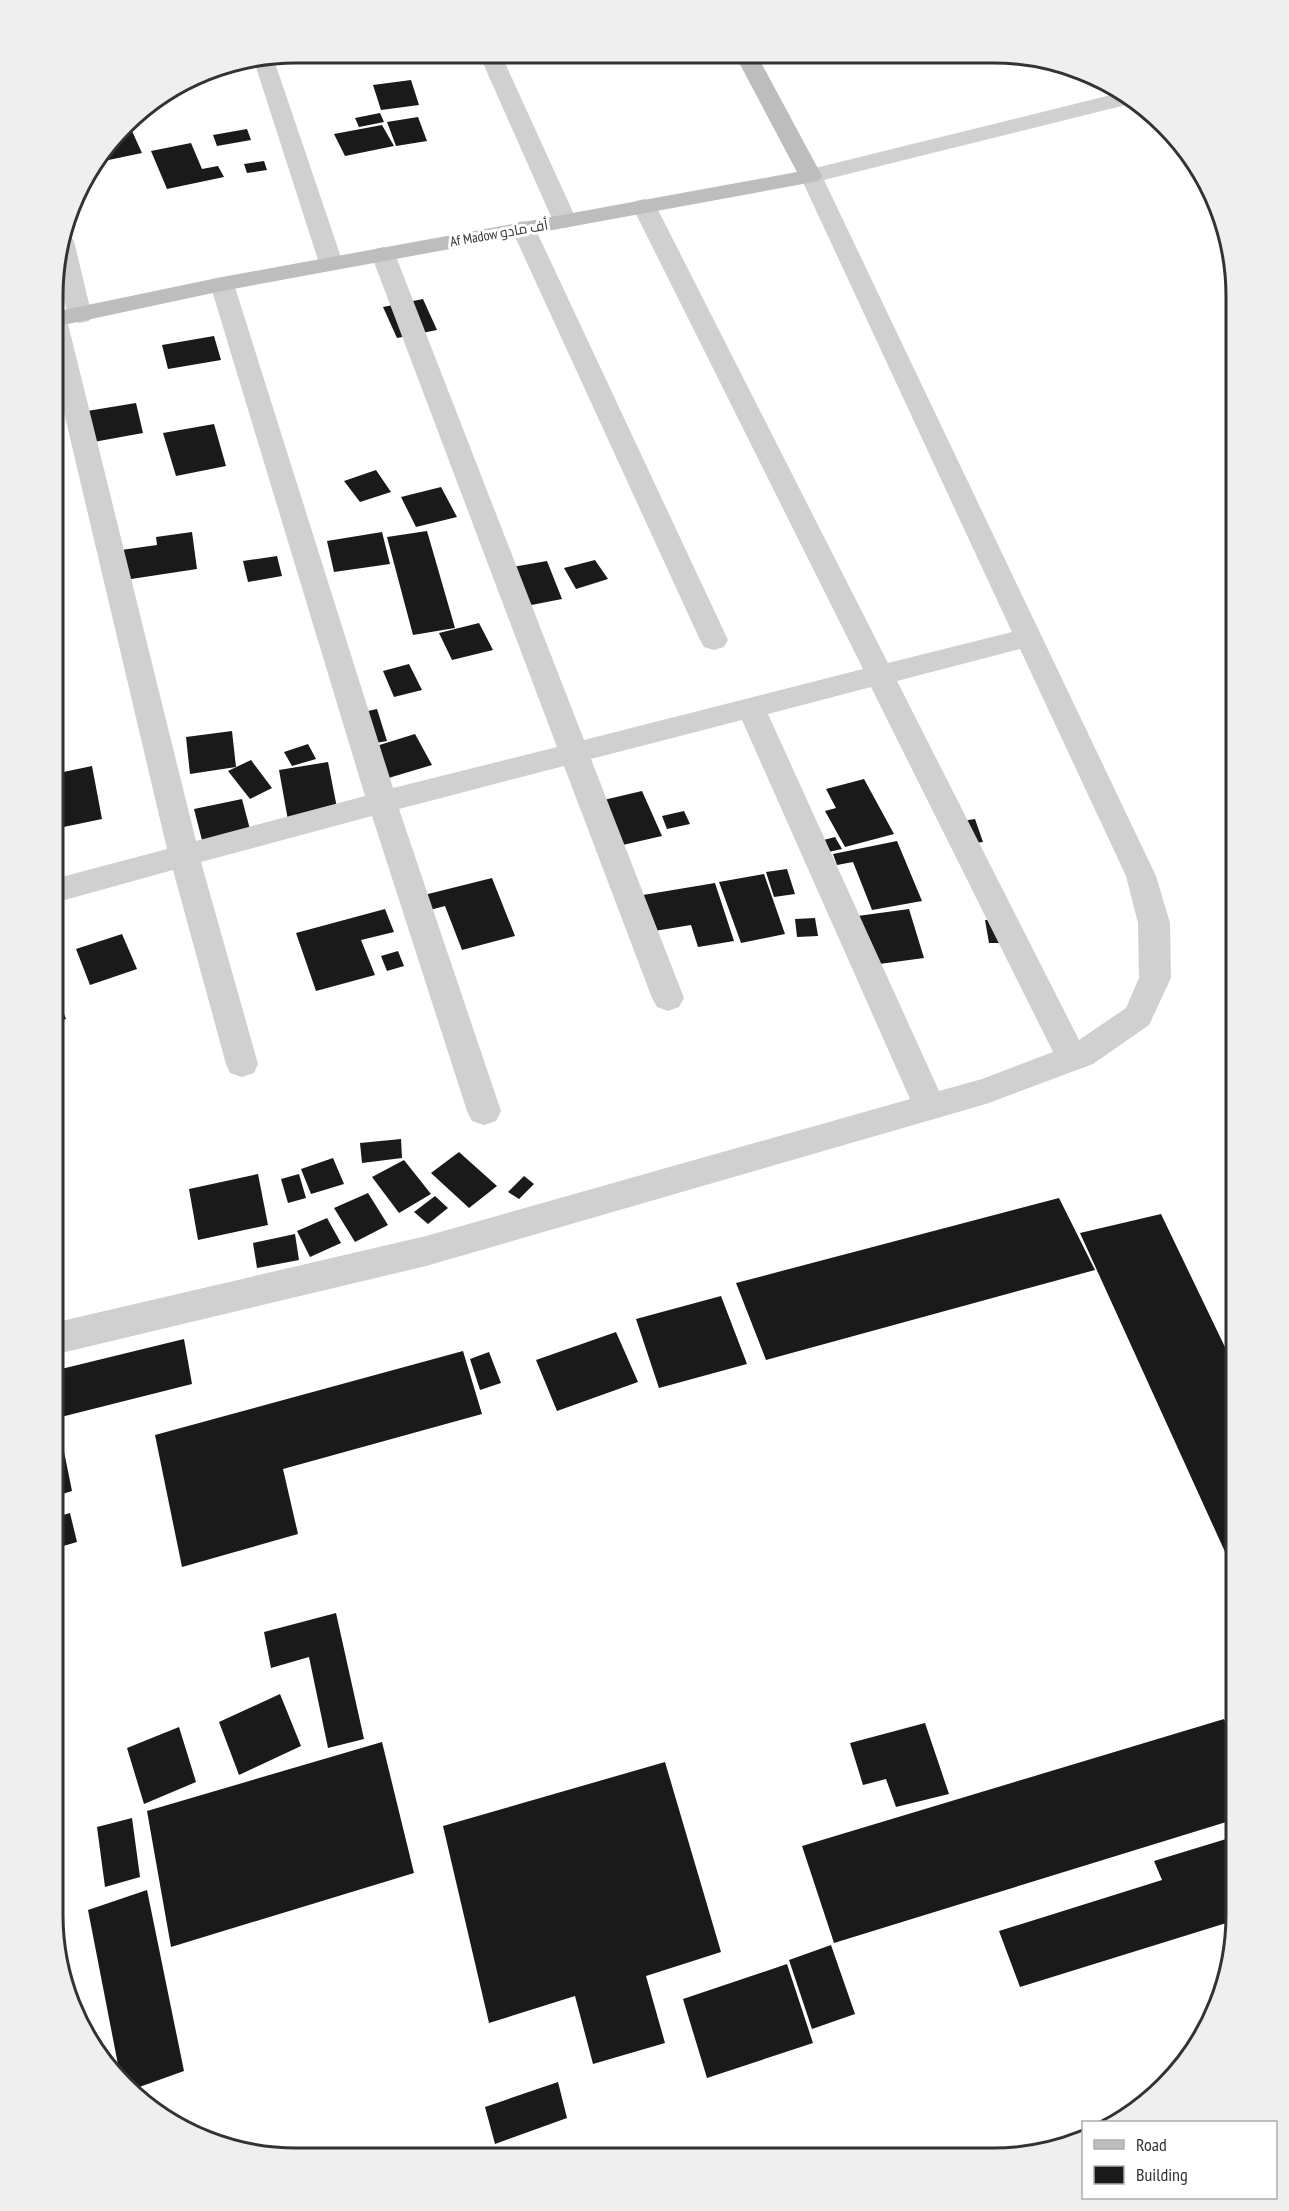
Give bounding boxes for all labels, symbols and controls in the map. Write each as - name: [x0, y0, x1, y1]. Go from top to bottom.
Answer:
- street label: Af Madow أف مادو: [449, 215, 550, 250]
- legend: [1082, 2121, 1277, 2199]
- text: Road: [1136, 2133, 1167, 2156]
- text: Building: [1136, 2163, 1188, 2186]

